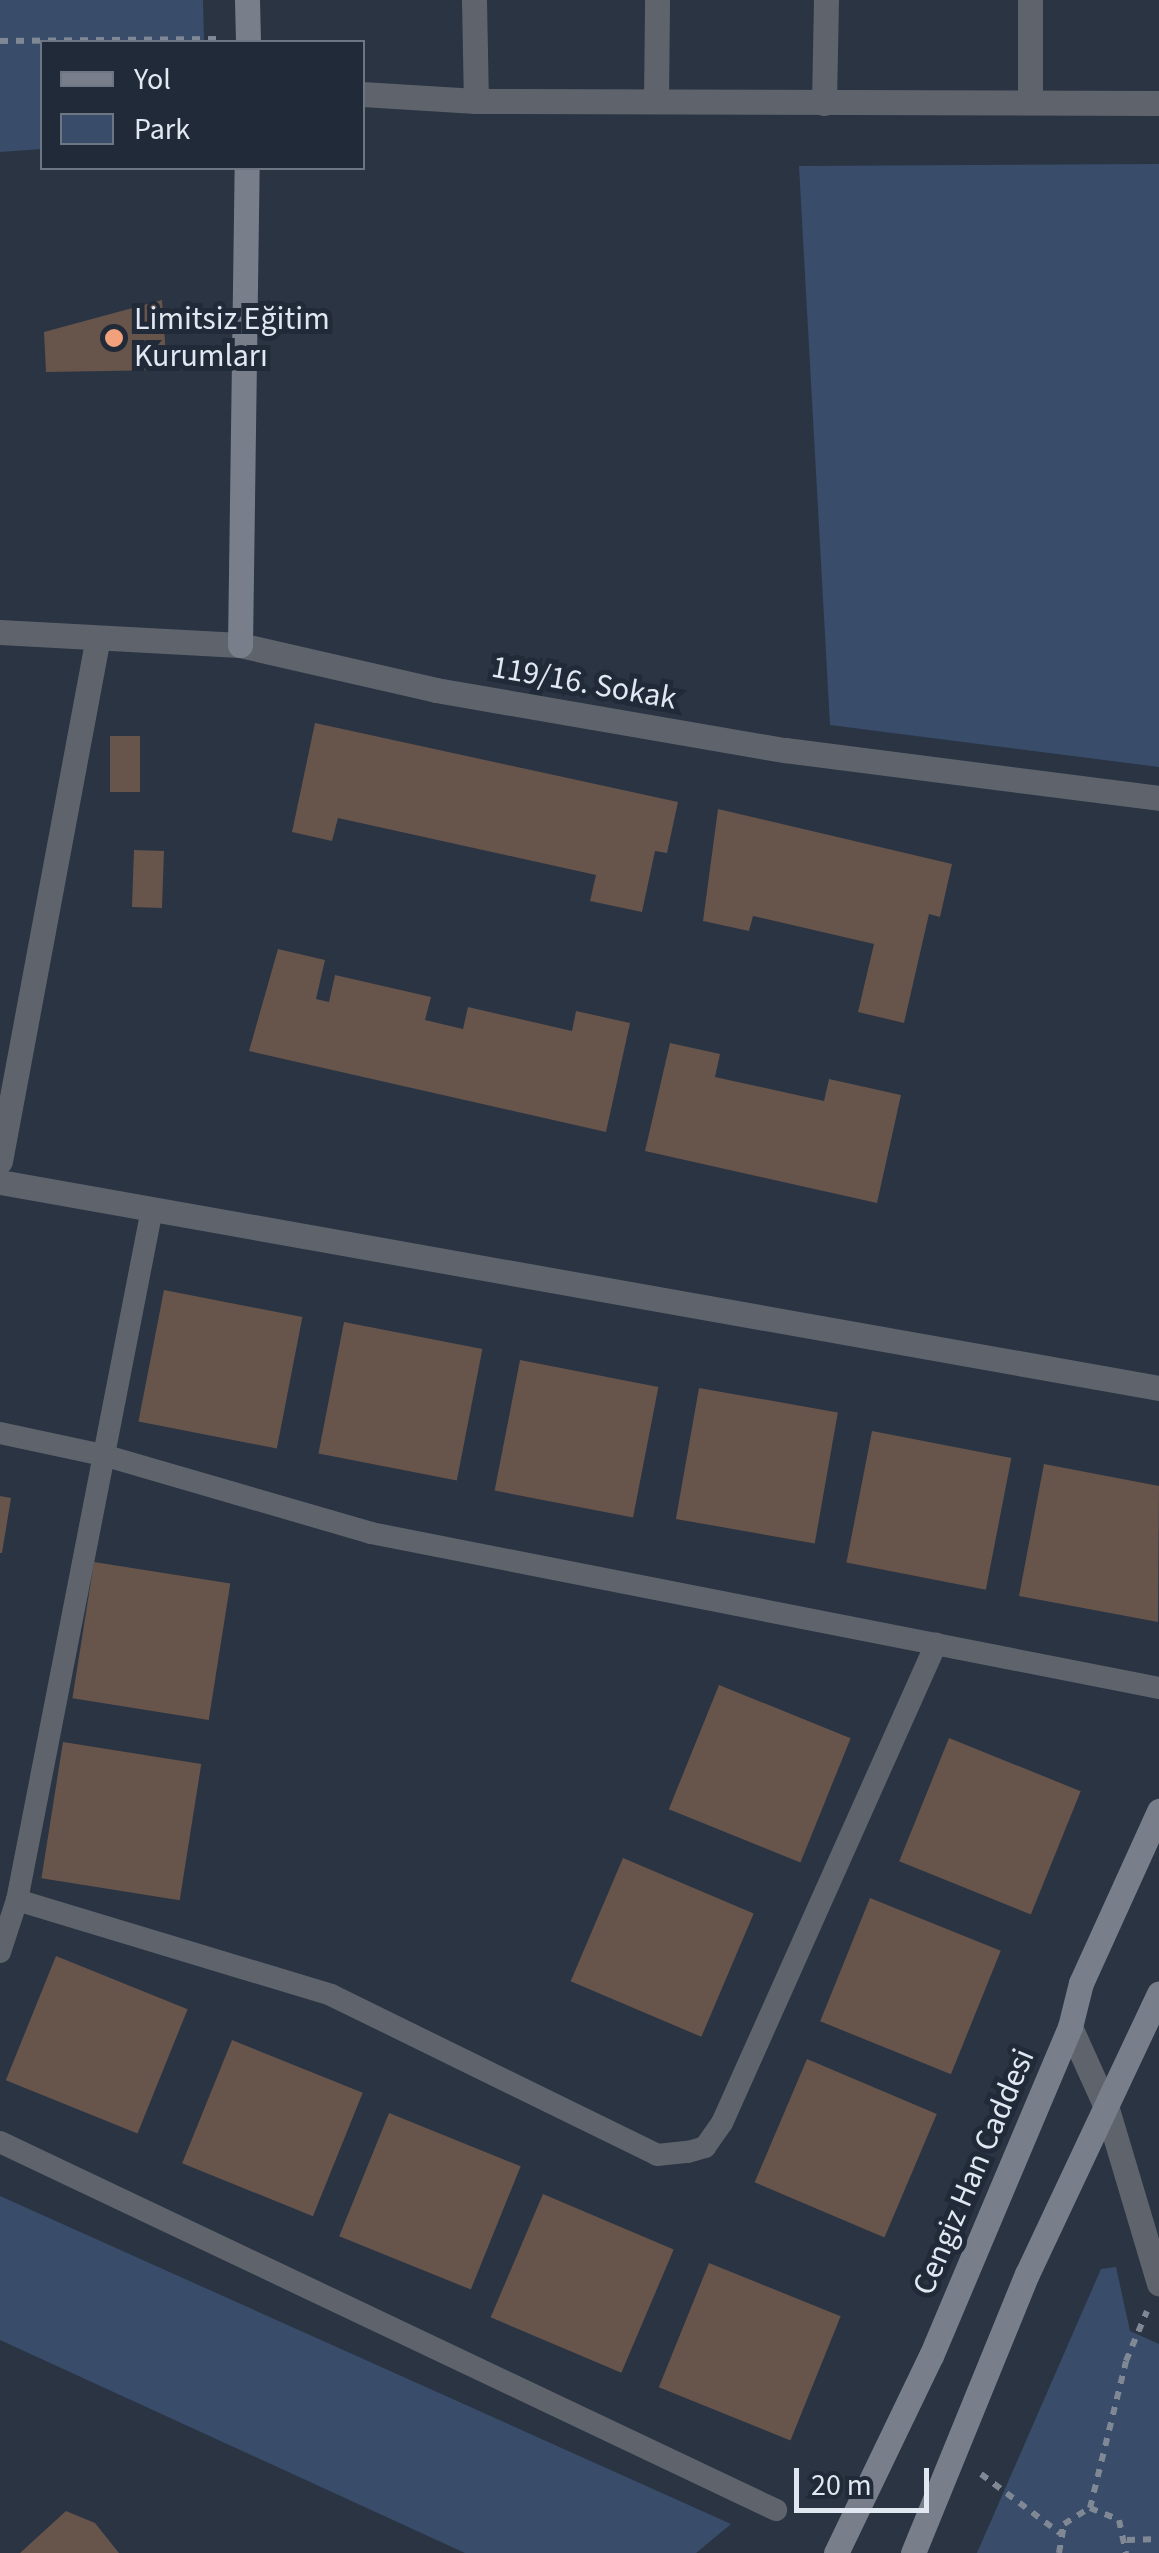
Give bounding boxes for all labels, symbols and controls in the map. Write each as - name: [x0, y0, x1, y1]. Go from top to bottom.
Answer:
- legend: [40, 40, 365, 170]
- text: Yol: [134, 58, 171, 101]
- text: Park: [134, 108, 190, 151]
- place label: Limitsiz Eğitim Kurumları: [134, 301, 330, 376]
- marker: Limitsiz Eğitim Kurumları: [103, 327, 125, 349]
- street label: 119/16. Sokak: [489, 648, 679, 718]
- street label: Cengiz Han Caddesi: [905, 2043, 1043, 2301]
- scale bar: [799, 2448, 934, 2510]
- text: 20 m: [811, 2464, 872, 2507]

